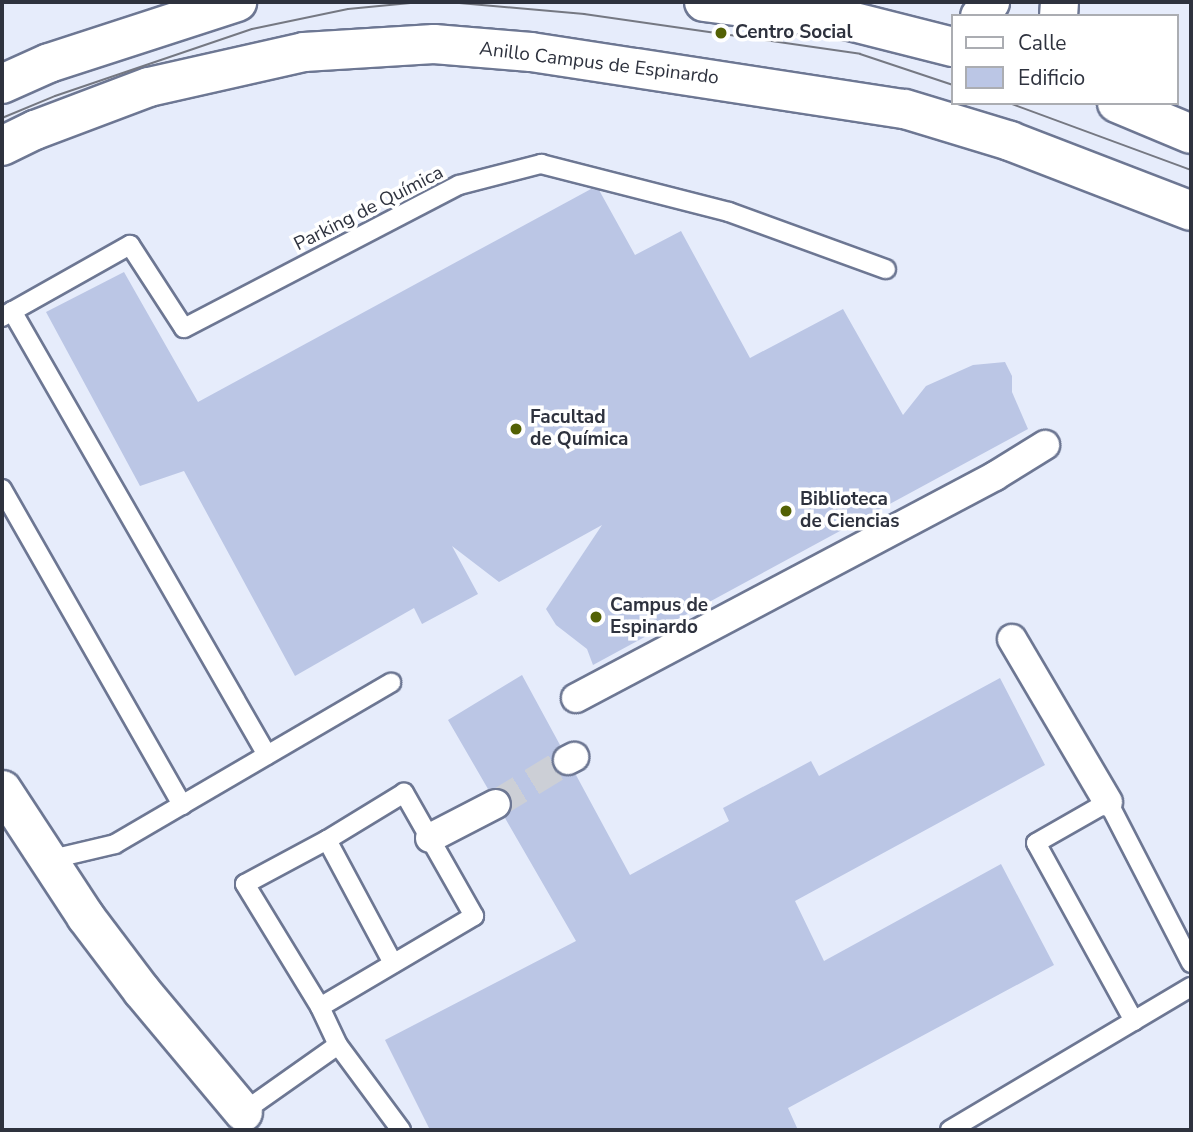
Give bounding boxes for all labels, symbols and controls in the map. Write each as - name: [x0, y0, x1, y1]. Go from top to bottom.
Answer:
- legend: [951, 14, 1179, 105]
- place label: Centro Social: [735, 22, 853, 44]
- marker: Centro Social: [713, 25, 729, 41]
- text: Calle: [1018, 29, 1066, 57]
- street label: Anillo Campus de Espinardo: [478, 38, 720, 90]
- text: Edificio: [1018, 64, 1085, 92]
- street label: Parking de Química: [291, 162, 447, 256]
- place label: Facultad de Química: [530, 407, 628, 451]
- marker: Facultad de Química: [508, 421, 524, 437]
- place label: Biblioteca de Ciencias: [800, 489, 899, 533]
- marker: Biblioteca de Ciencias: [778, 503, 794, 519]
- place label: Campus de Espinardo: [610, 595, 708, 639]
- marker: Campus de Espinardo: [588, 609, 604, 625]

